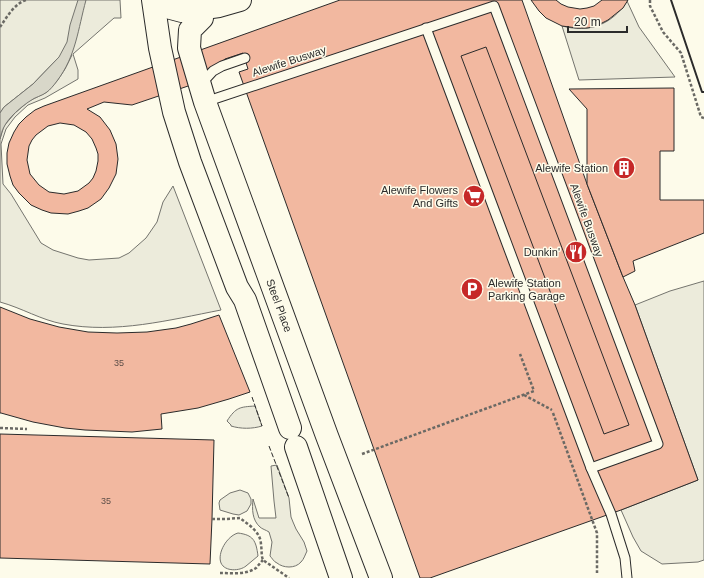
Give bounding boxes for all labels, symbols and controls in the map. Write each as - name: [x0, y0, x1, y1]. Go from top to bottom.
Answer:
- scale bar: [568, 8, 627, 34]
- text: 20 m: [574, 15, 601, 29]
- street label: Alewife Busway: [251, 43, 328, 79]
- building icon: Alewife Station: [611, 155, 637, 181]
- place label: Alewife Station: [535, 162, 608, 174]
- street label: Alewife Busway: [568, 182, 606, 259]
- supermarket icon: Alewife Flowers And Gifts: [461, 183, 487, 209]
- place label: Alewife Flowers And Gifts: [381, 184, 458, 209]
- restaurant icon: Dunkin': [563, 239, 589, 265]
- place label: Dunkin': [524, 246, 560, 258]
- parking icon: Alewife Station Parking Garage: [459, 276, 485, 302]
- street label: Steel Place: [264, 277, 295, 334]
- place label: Alewife Station Parking Garage: [488, 277, 565, 302]
- house number: 35: [114, 358, 124, 368]
- house number: 35: [101, 496, 111, 506]

